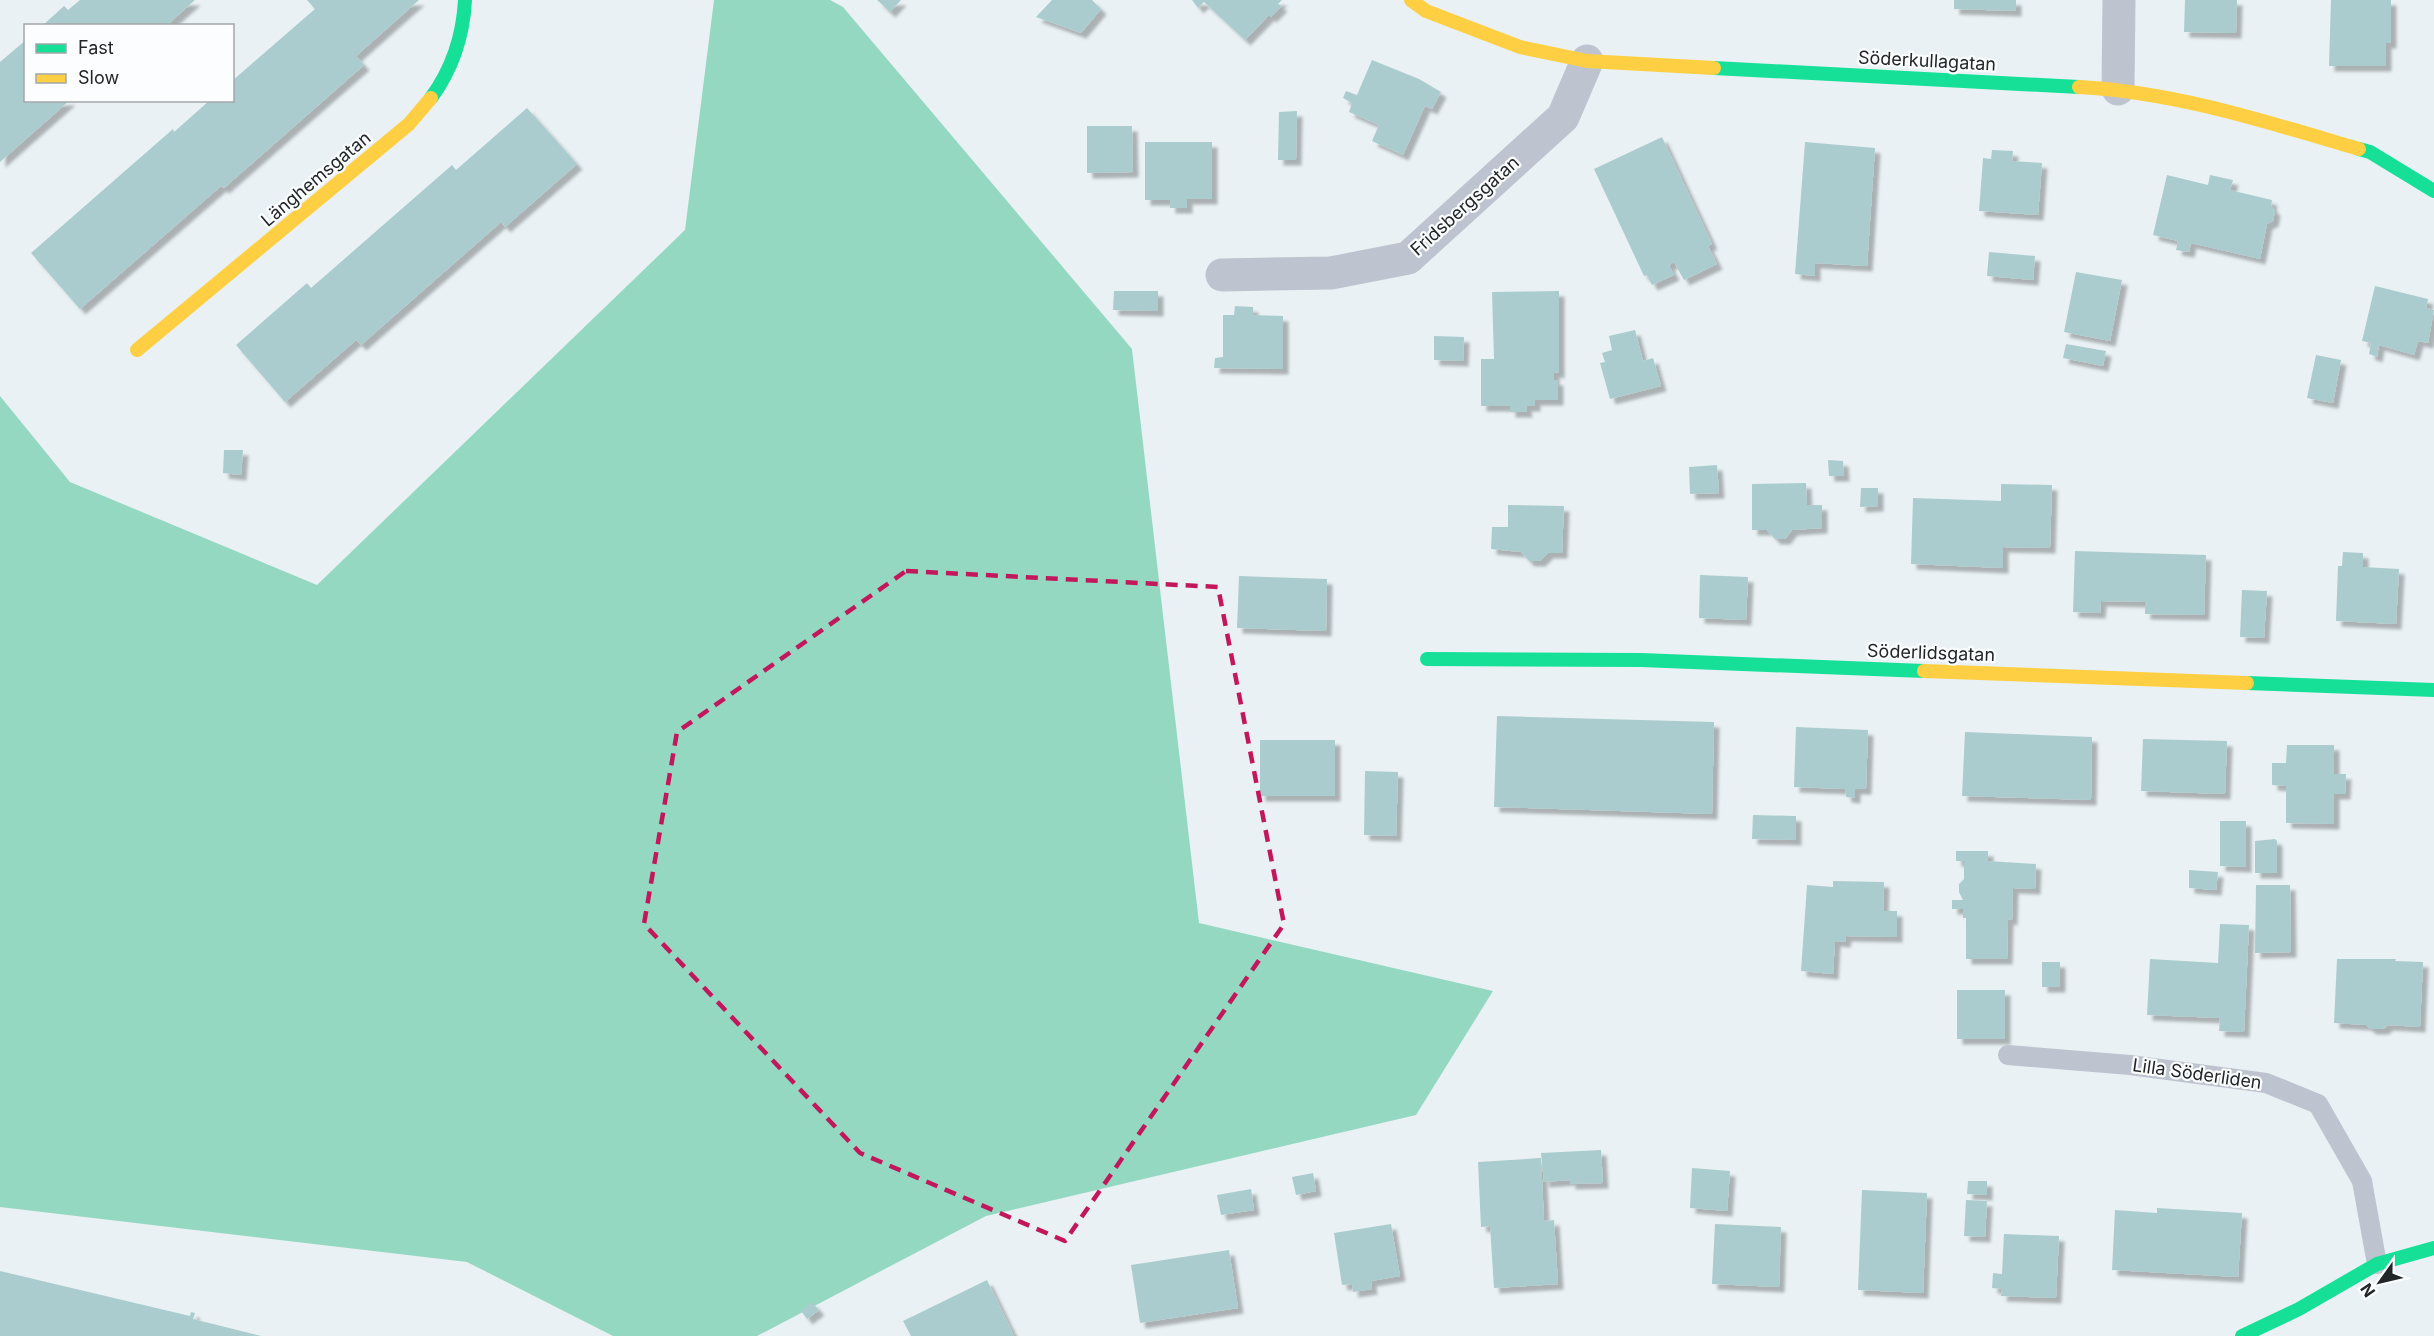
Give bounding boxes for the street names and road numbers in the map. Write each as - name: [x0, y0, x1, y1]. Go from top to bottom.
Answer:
- street label: Söderkullagatan: [1858, 46, 1997, 75]
- street label: Länghemsgatan: [257, 127, 375, 230]
- street label: Fridsbergsgatan: [1406, 152, 1523, 260]
- street label: Söderlidsgatan: [1867, 640, 1995, 665]
- street label: Lilla Söderliden: [2131, 1054, 2263, 1093]

